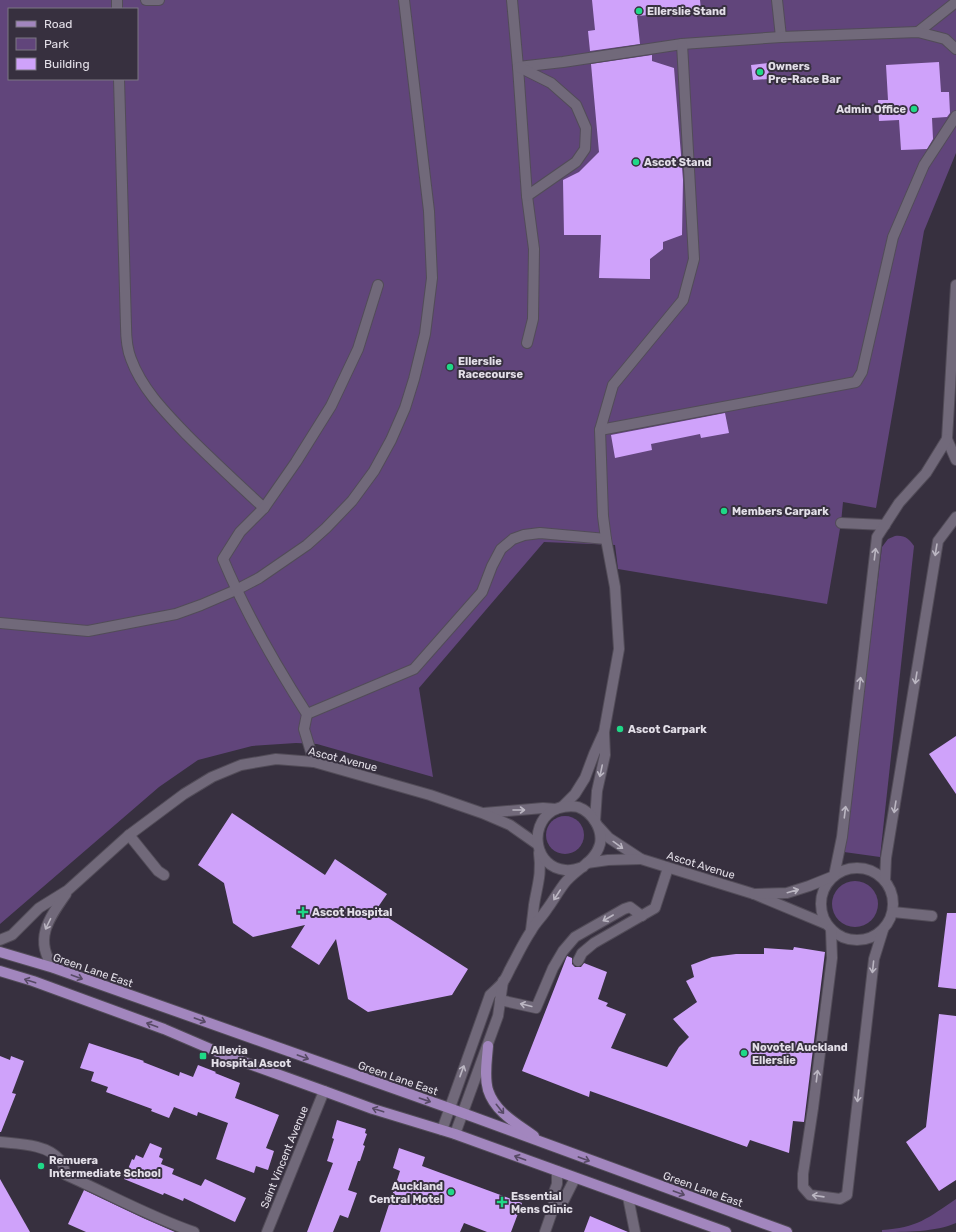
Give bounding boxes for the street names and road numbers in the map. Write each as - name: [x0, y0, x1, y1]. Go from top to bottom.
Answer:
- street label: Ascot Avenue: [307, 745, 379, 774]
- street label: Ascot Avenue: [665, 849, 736, 882]
- street label: Green Lane East: [51, 951, 135, 990]
- street label: Green Lane East: [356, 1059, 440, 1098]
- street label: Saint Vincent Avenue: [258, 1104, 311, 1210]
- street label: Green Lane East: [661, 1169, 745, 1210]

